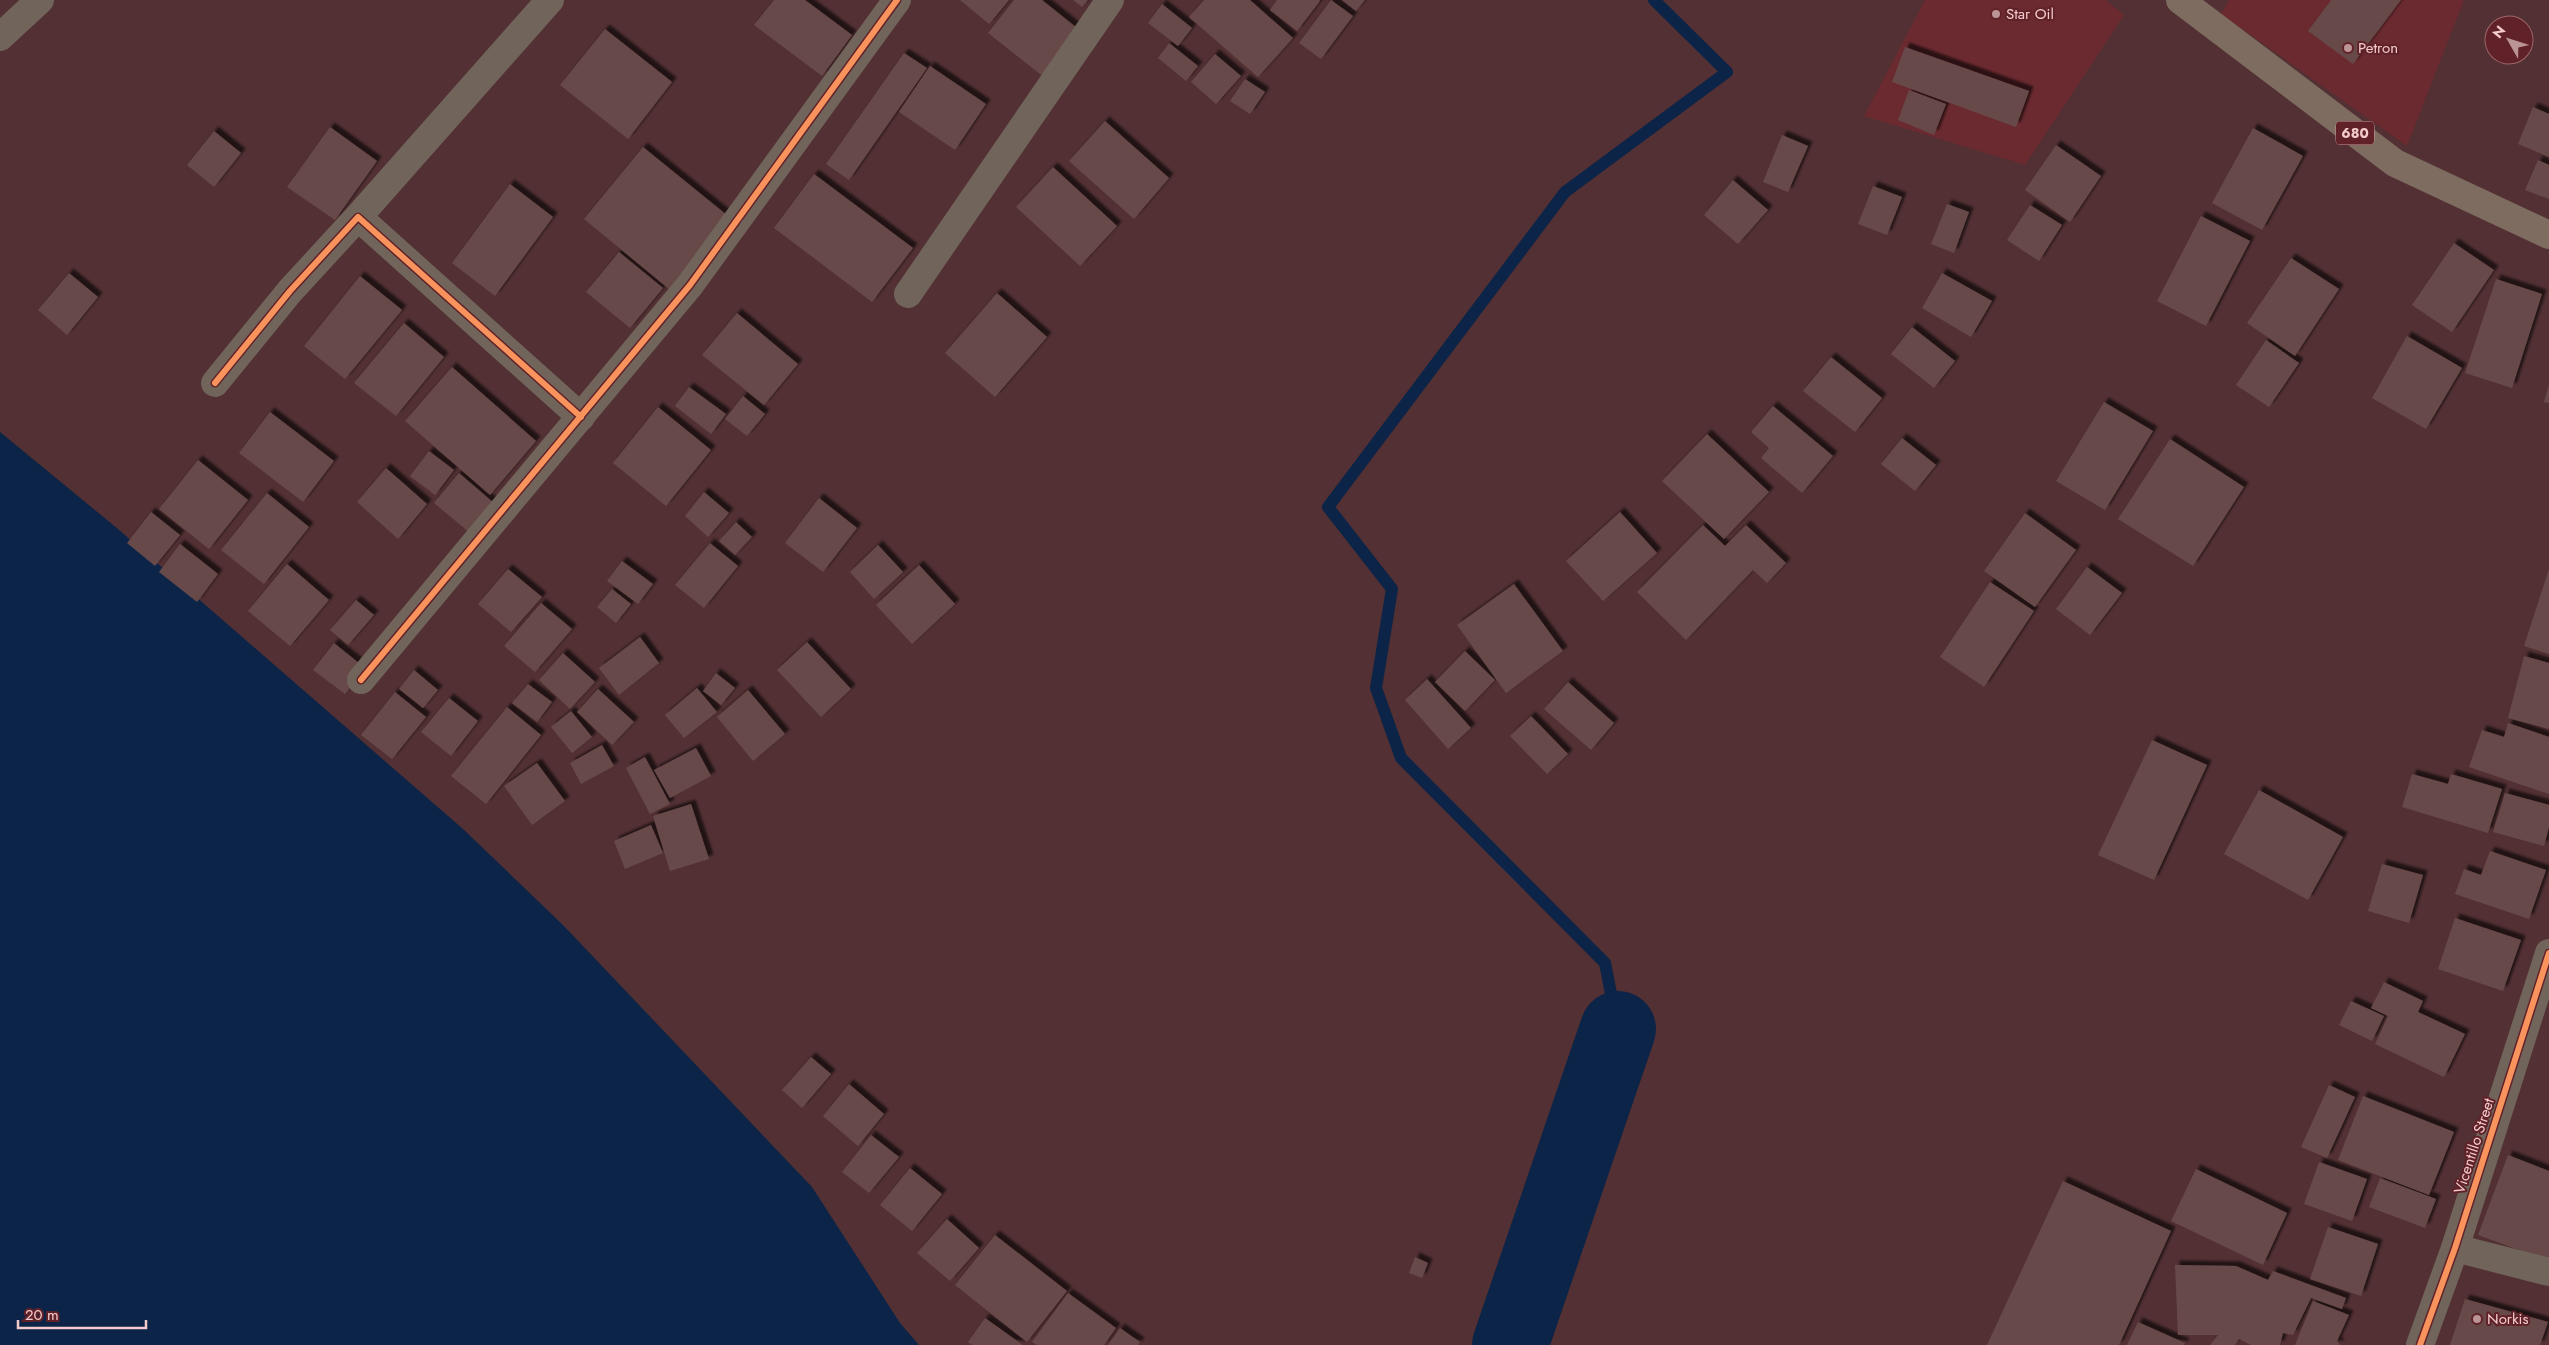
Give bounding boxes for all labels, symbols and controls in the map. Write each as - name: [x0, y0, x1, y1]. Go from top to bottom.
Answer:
- place label: Star Oil: [2006, 3, 2054, 25]
- marker: Star Oil: [1990, 8, 2002, 20]
- north arrow: [2484, 15, 2534, 65]
- text: N: [2488, 21, 2510, 42]
- place label: Petron: [2358, 37, 2398, 59]
- marker: Petron: [2342, 42, 2354, 54]
- road number: 680: [2336, 122, 2374, 144]
- street label: Vicentillo Street: [2448, 1095, 2500, 1197]
- scale bar: [18, 1298, 145, 1330]
- text: 20 m: [25, 1304, 59, 1326]
- place label: Norkis: [2487, 1308, 2529, 1330]
- marker: Norkis: [2471, 1313, 2483, 1325]

